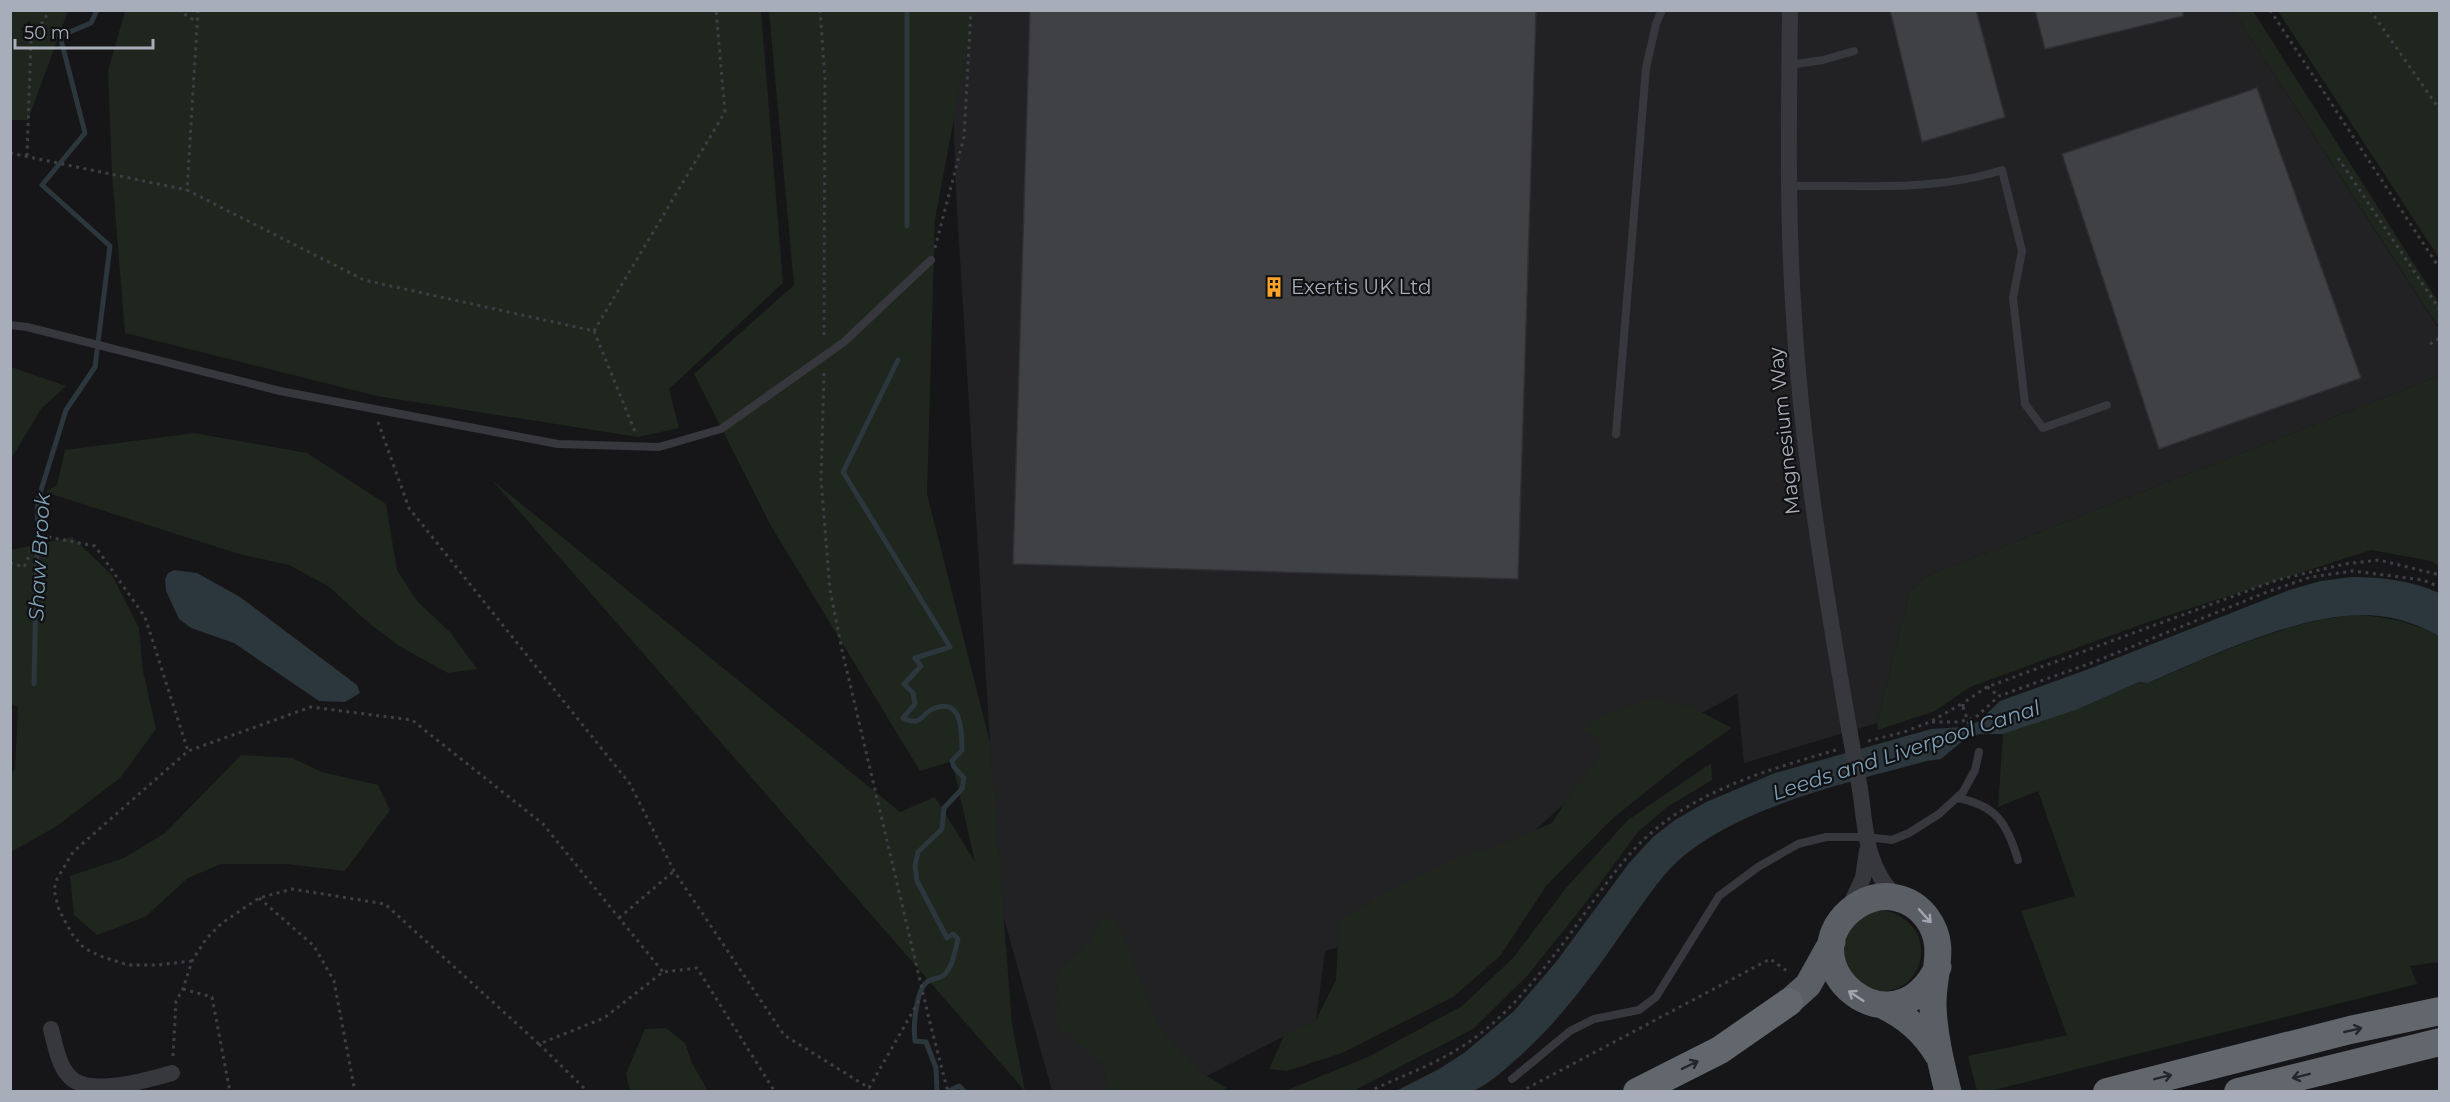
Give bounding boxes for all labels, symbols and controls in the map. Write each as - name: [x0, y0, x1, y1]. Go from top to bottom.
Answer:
- scale bar: [15, 12, 153, 50]
- text: 50 m: [24, 22, 70, 44]
- building icon: Exertis UK Ltd: [1262, 275, 1286, 299]
- place label: Exertis UK Ltd: [1291, 275, 1432, 299]
- street label: Magnesium Way: [1763, 346, 1805, 516]
- water label: Shaw Brook: [23, 491, 55, 622]
- water label: Leeds and Liverpool Canal: [1769, 695, 2044, 805]
- one-way arrow: [1918, 908, 1932, 923]
- one-way arrow: [1849, 990, 1865, 1002]
- one-way arrow: [2343, 1023, 2362, 1035]
- one-way arrow: [1680, 1059, 1698, 1071]
- one-way arrow: [2292, 1070, 2311, 1082]
- one-way arrow: [2154, 1071, 2173, 1083]

